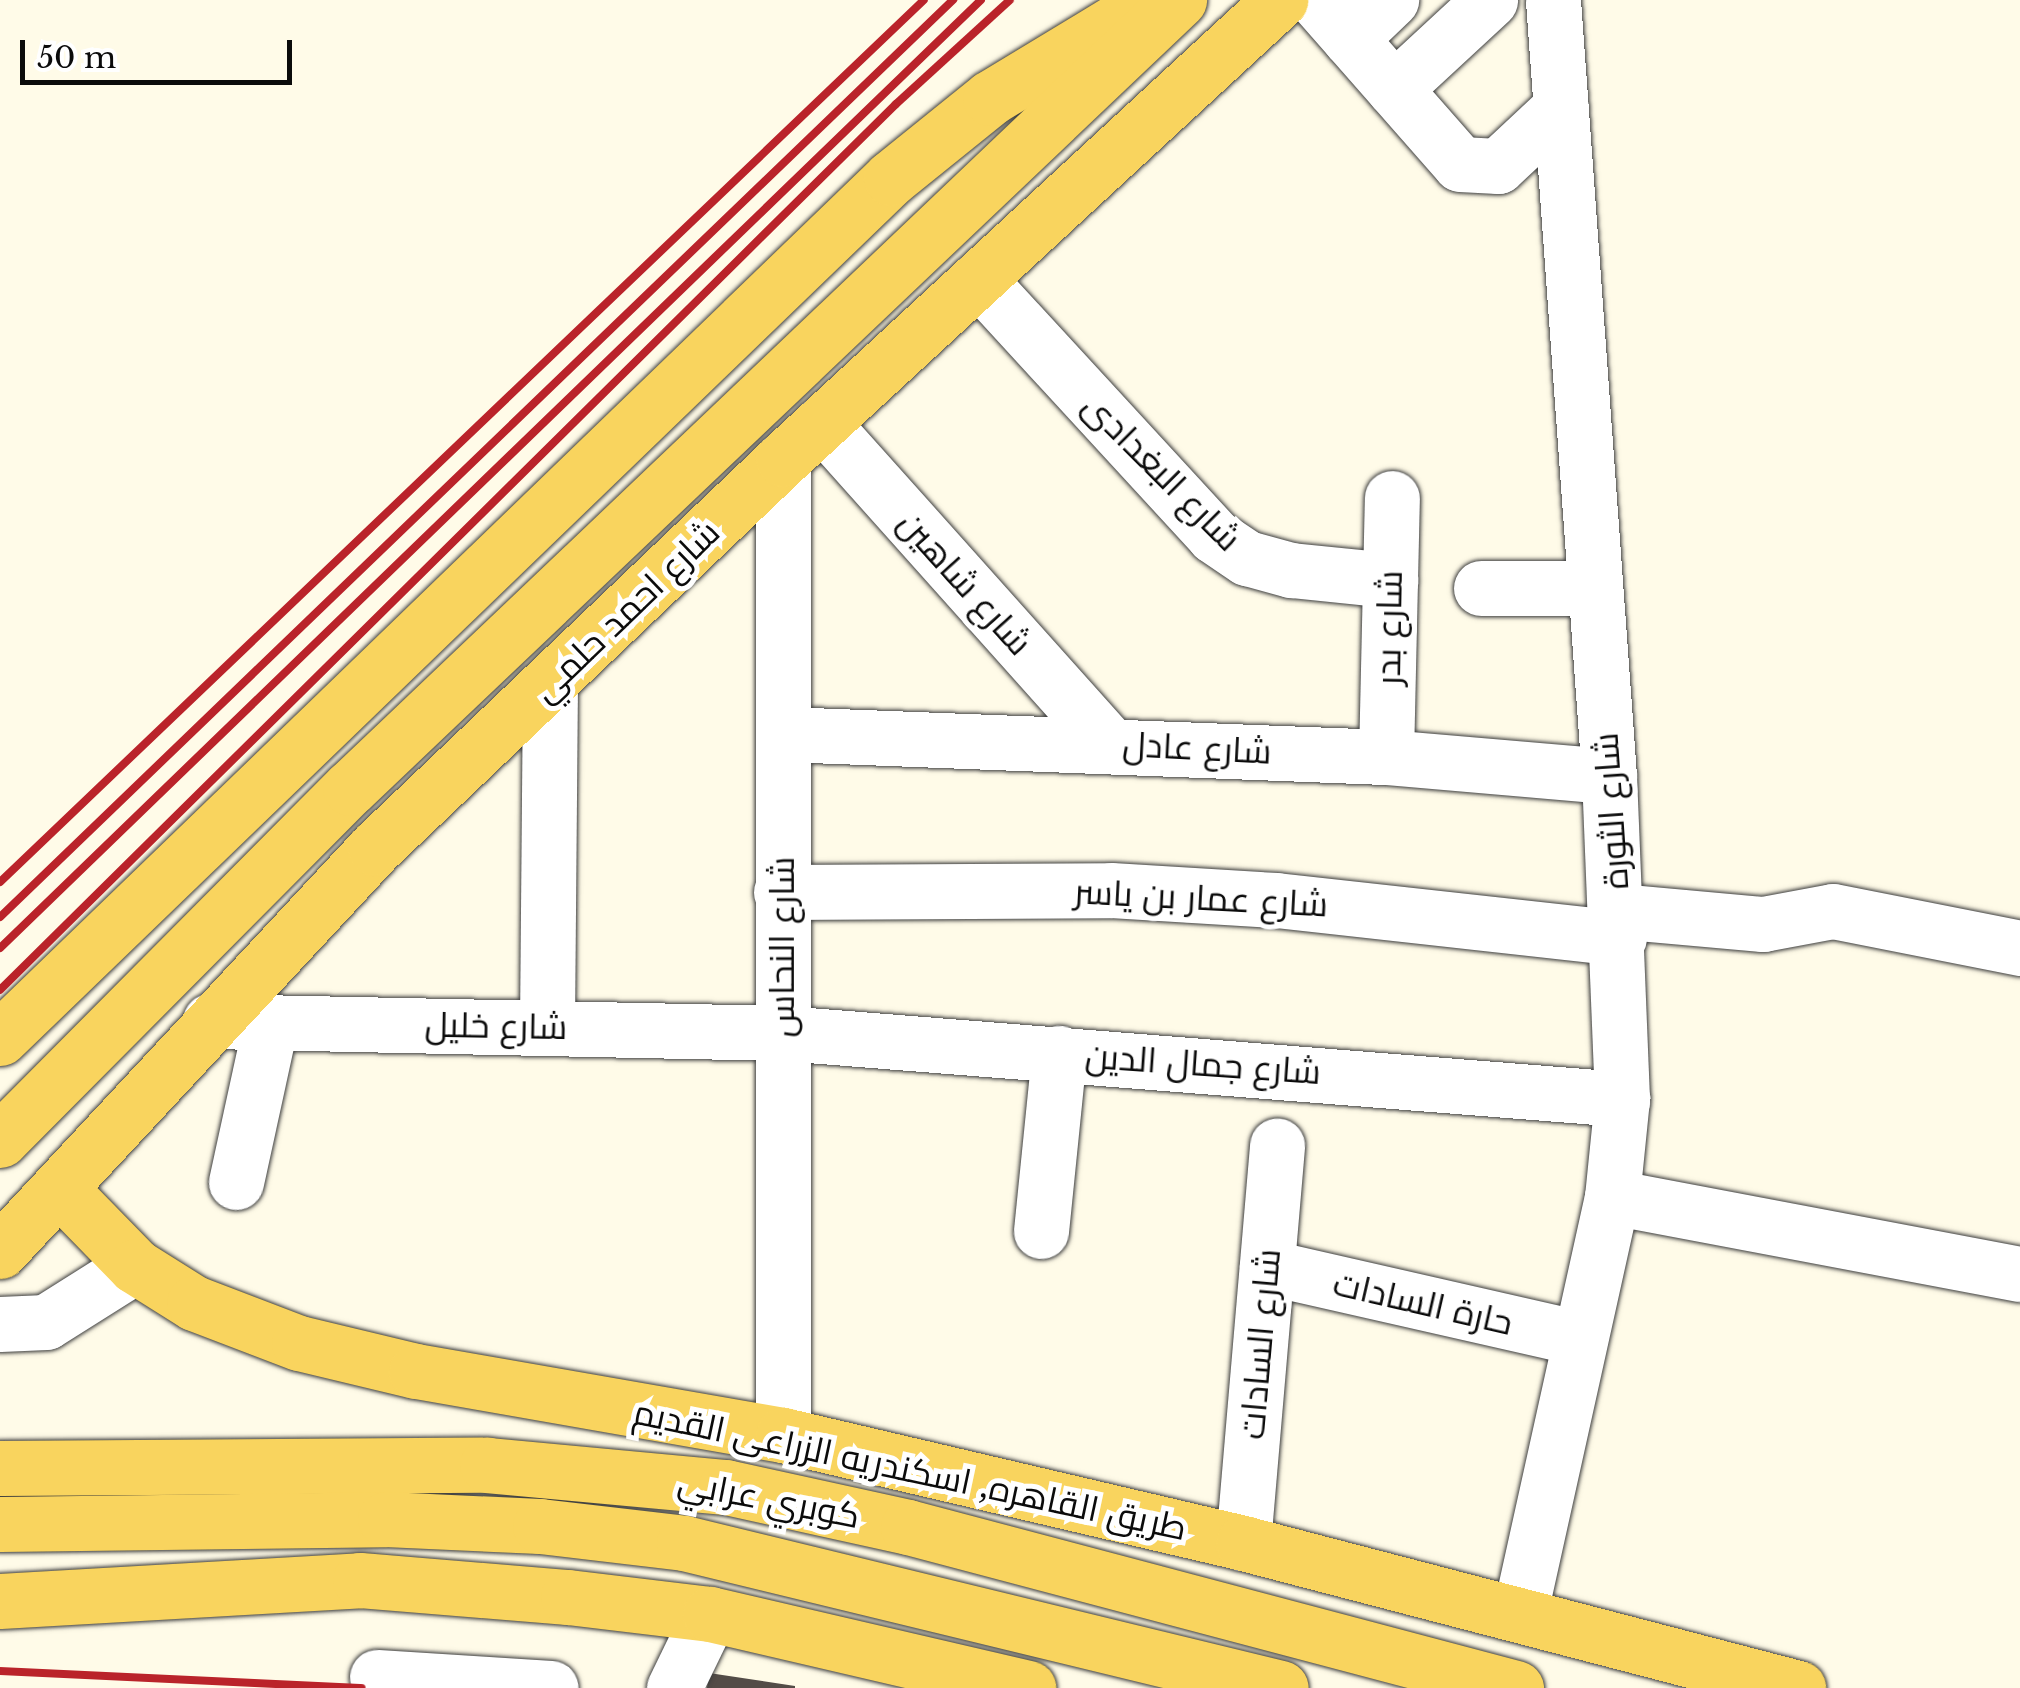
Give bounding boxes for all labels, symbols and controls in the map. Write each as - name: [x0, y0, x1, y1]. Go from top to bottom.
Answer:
- scale bar: [25, 20, 298, 82]
- text: 50 m: [37, 39, 116, 76]
- street label: شارع البغدادى: [1074, 384, 1250, 560]
- street label: شارع شاهين: [889, 502, 1041, 664]
- street label: شارع احمد حلمي: [524, 511, 728, 711]
- street label: شارع بدر: [1367, 570, 1411, 686]
- street label: شارع عادل: [1121, 723, 1273, 773]
- street label: شارع الثورة: [1585, 731, 1637, 891]
- street label: شارع النحاس: [761, 857, 803, 1037]
- street label: شارع عمار بن ياسر: [1073, 870, 1329, 926]
- street label: شارع خليل: [424, 1004, 568, 1048]
- street label: شارع جمال الدين: [1084, 1035, 1322, 1093]
- street label: شارع السادات: [1231, 1247, 1289, 1441]
- street label: حارة السادات: [1329, 1262, 1517, 1344]
- street label: طريق القاهره, اسكندريه الزراعى القديم: [630, 1391, 1190, 1549]
- street label: كوبري عرابي: [675, 1461, 863, 1537]

